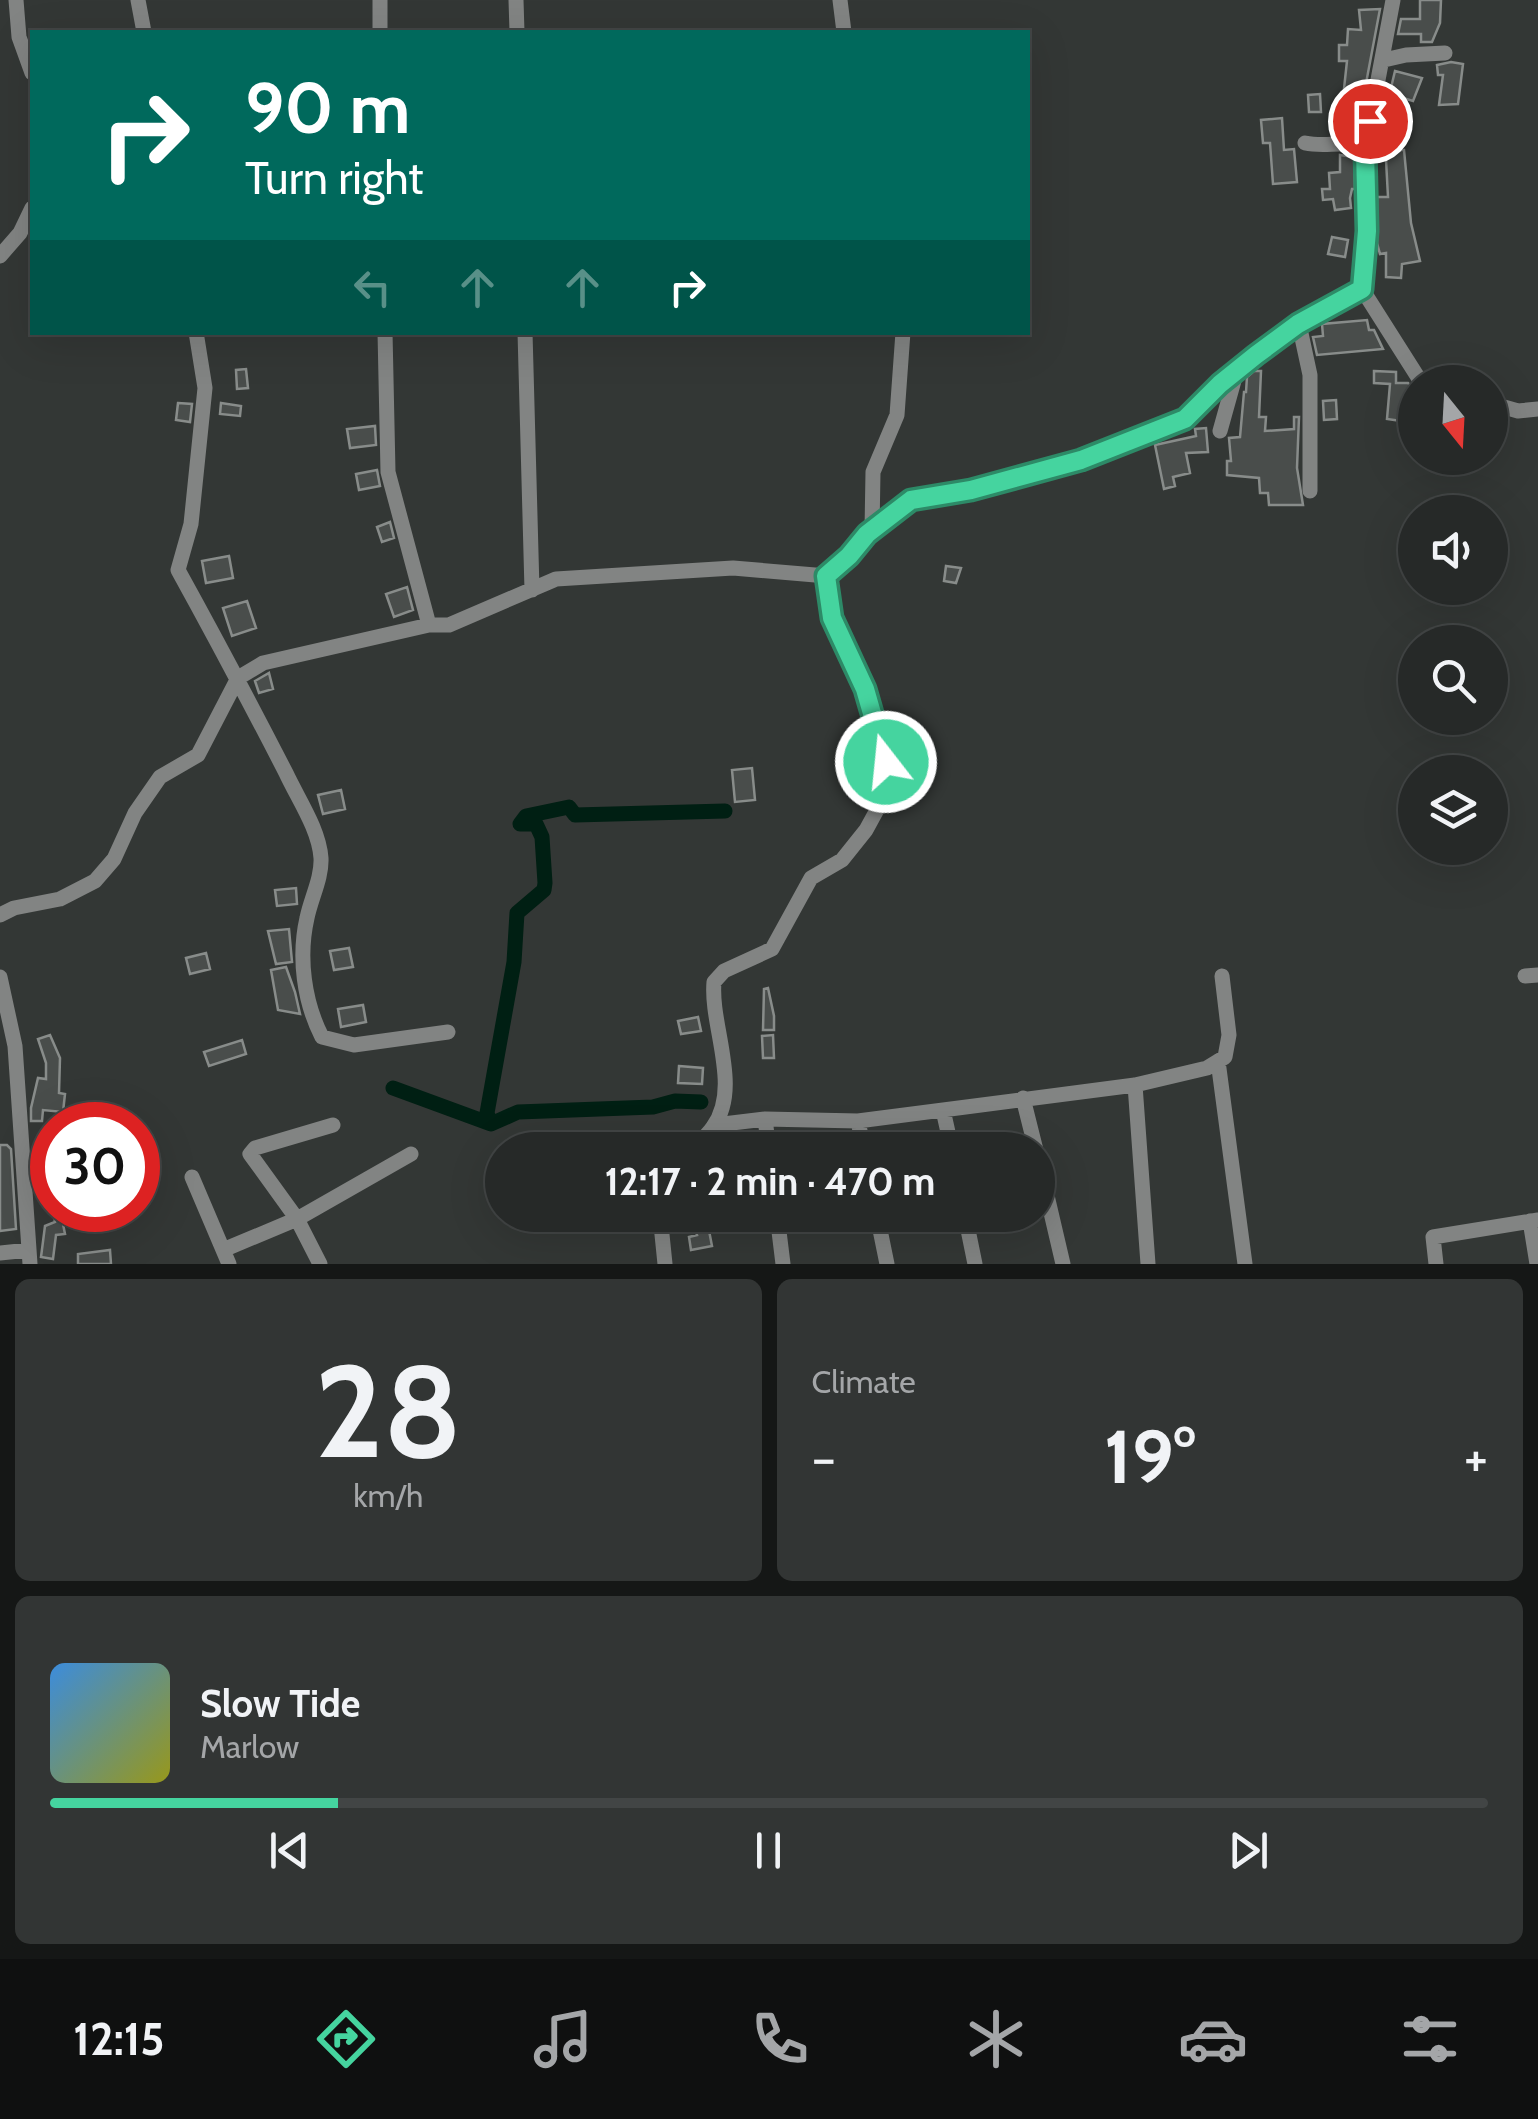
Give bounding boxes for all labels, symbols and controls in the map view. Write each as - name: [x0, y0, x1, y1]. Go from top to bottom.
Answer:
- text: 90 m: [245, 65, 410, 151]
- icon: right: [80, 70, 210, 200]
- pin: [1328, 79, 1413, 164]
- icon: arrive: [1343, 94, 1398, 149]
- text: Turn right: [245, 151, 424, 205]
- icon: left: [345, 260, 400, 315]
- icon: ahead: [450, 260, 505, 315]
- icon: ahead: [555, 260, 610, 315]
- icon: right: [660, 260, 715, 315]
- north arrow: [1398, 365, 1508, 475]
- map controls: [1398, 365, 1508, 865]
- button: sound: [1398, 495, 1508, 605]
- button: search: [1398, 625, 1508, 735]
- position arrow: [834, 710, 938, 814]
- button: layers: [1398, 755, 1508, 865]
- speed limit sign: 30: [30, 1102, 160, 1232]
- text: 12:17 · 2 min · 470 m: [605, 1158, 935, 1205]
- text: 28: [315, 1332, 462, 1490]
- text: Climate: [812, 1362, 916, 1401]
- text: 19°: [1104, 1411, 1196, 1502]
- text: −: [812, 1424, 836, 1491]
- text: +: [1464, 1424, 1488, 1491]
- text: km/h: [353, 1476, 423, 1515]
- text: Slow Tide: [200, 1680, 360, 1727]
- text: Marlow: [200, 1727, 299, 1766]
- icon: previous: [262, 1823, 317, 1878]
- icon: pause: [741, 1823, 796, 1878]
- icon: next: [1221, 1823, 1276, 1878]
- icon: directions: [311, 2004, 381, 2074]
- icon: music: [528, 2004, 598, 2074]
- icon: phone: [745, 2004, 815, 2074]
- icon: climate: [961, 2004, 1031, 2074]
- icon: car: [1178, 2004, 1248, 2074]
- icon: filters: [1395, 2004, 1465, 2074]
- text: 12:15: [73, 2012, 165, 2066]

